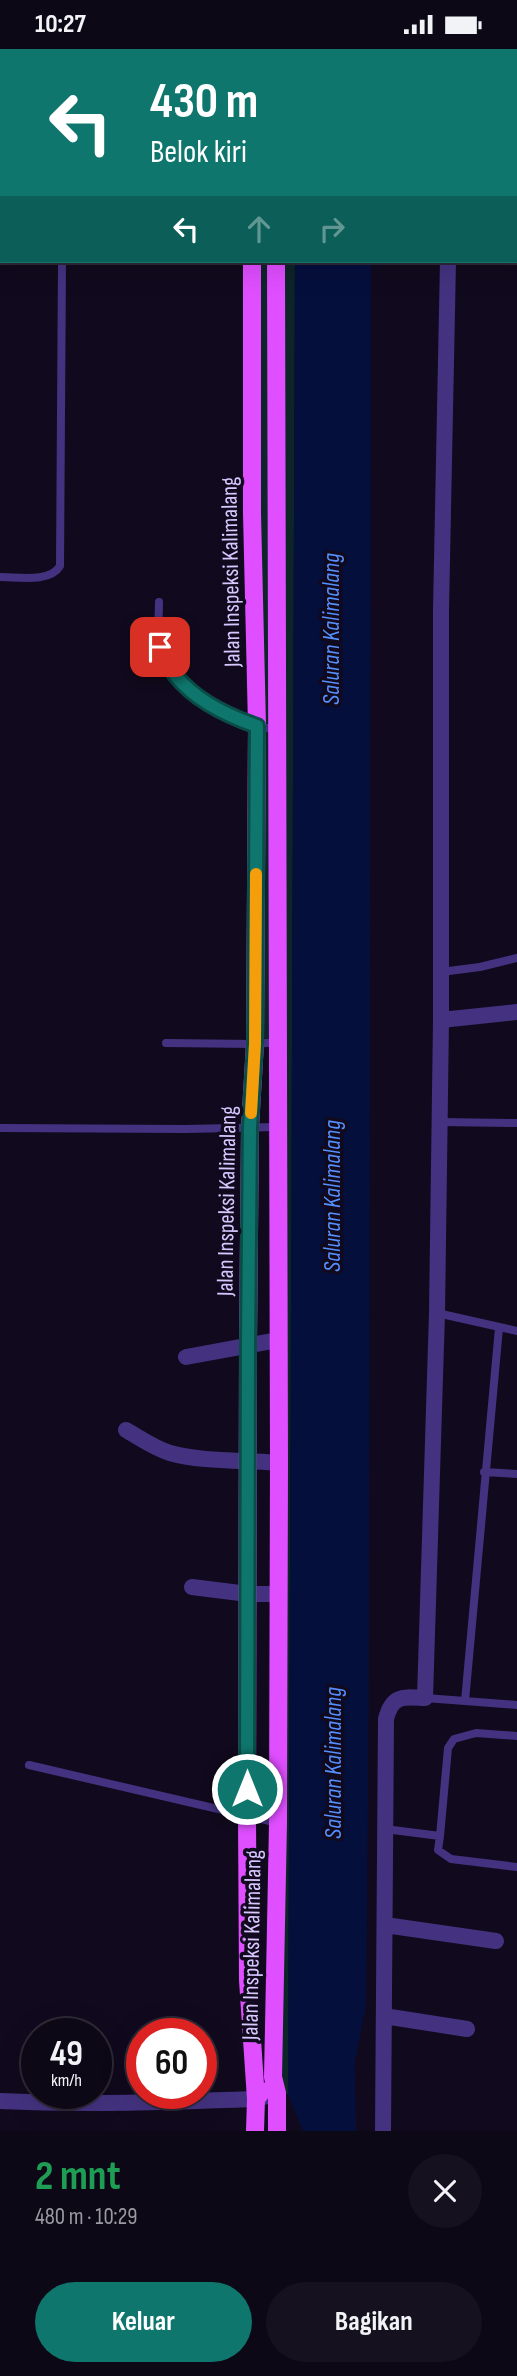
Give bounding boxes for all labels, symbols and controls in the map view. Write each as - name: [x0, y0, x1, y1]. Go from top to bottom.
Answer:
- text: 10:27: [35, 9, 86, 40]
- text: 430 m: [150, 73, 258, 132]
- icon: left: [35, 77, 126, 168]
- text: Belok kiri: [150, 133, 247, 172]
- icon: left: [167, 210, 205, 248]
- icon: ahead: [240, 210, 278, 248]
- icon: right: [313, 210, 351, 248]
- street label: Jalan Inspeksi Kalimalang: [215, 477, 247, 668]
- water label: Saluran Kalimalang: [317, 553, 346, 705]
- pin: [130, 617, 190, 677]
- icon: arrive: [141, 628, 179, 666]
- street label: Jalan Inspeksi Kalimalang: [211, 1106, 243, 1297]
- water label: Saluran Kalimalang: [318, 1120, 347, 1272]
- water label: Saluran Kalimalang: [319, 1687, 348, 1839]
- position arrow: [210, 1752, 284, 1826]
- street label: Jalan Inspeksi Kalimalang: [236, 1850, 268, 2041]
- speed limit sign: 60: [126, 2018, 217, 2109]
- text: 49: [50, 2033, 83, 2076]
- text: km/h: [51, 2070, 82, 2091]
- text: 2 mnt: [35, 2151, 121, 2202]
- button: close: [408, 2154, 482, 2228]
- text: 480 m · 10:29: [35, 2203, 137, 2231]
- button: Keluar: [35, 2282, 252, 2362]
- button: Bagikan: [266, 2282, 482, 2362]

